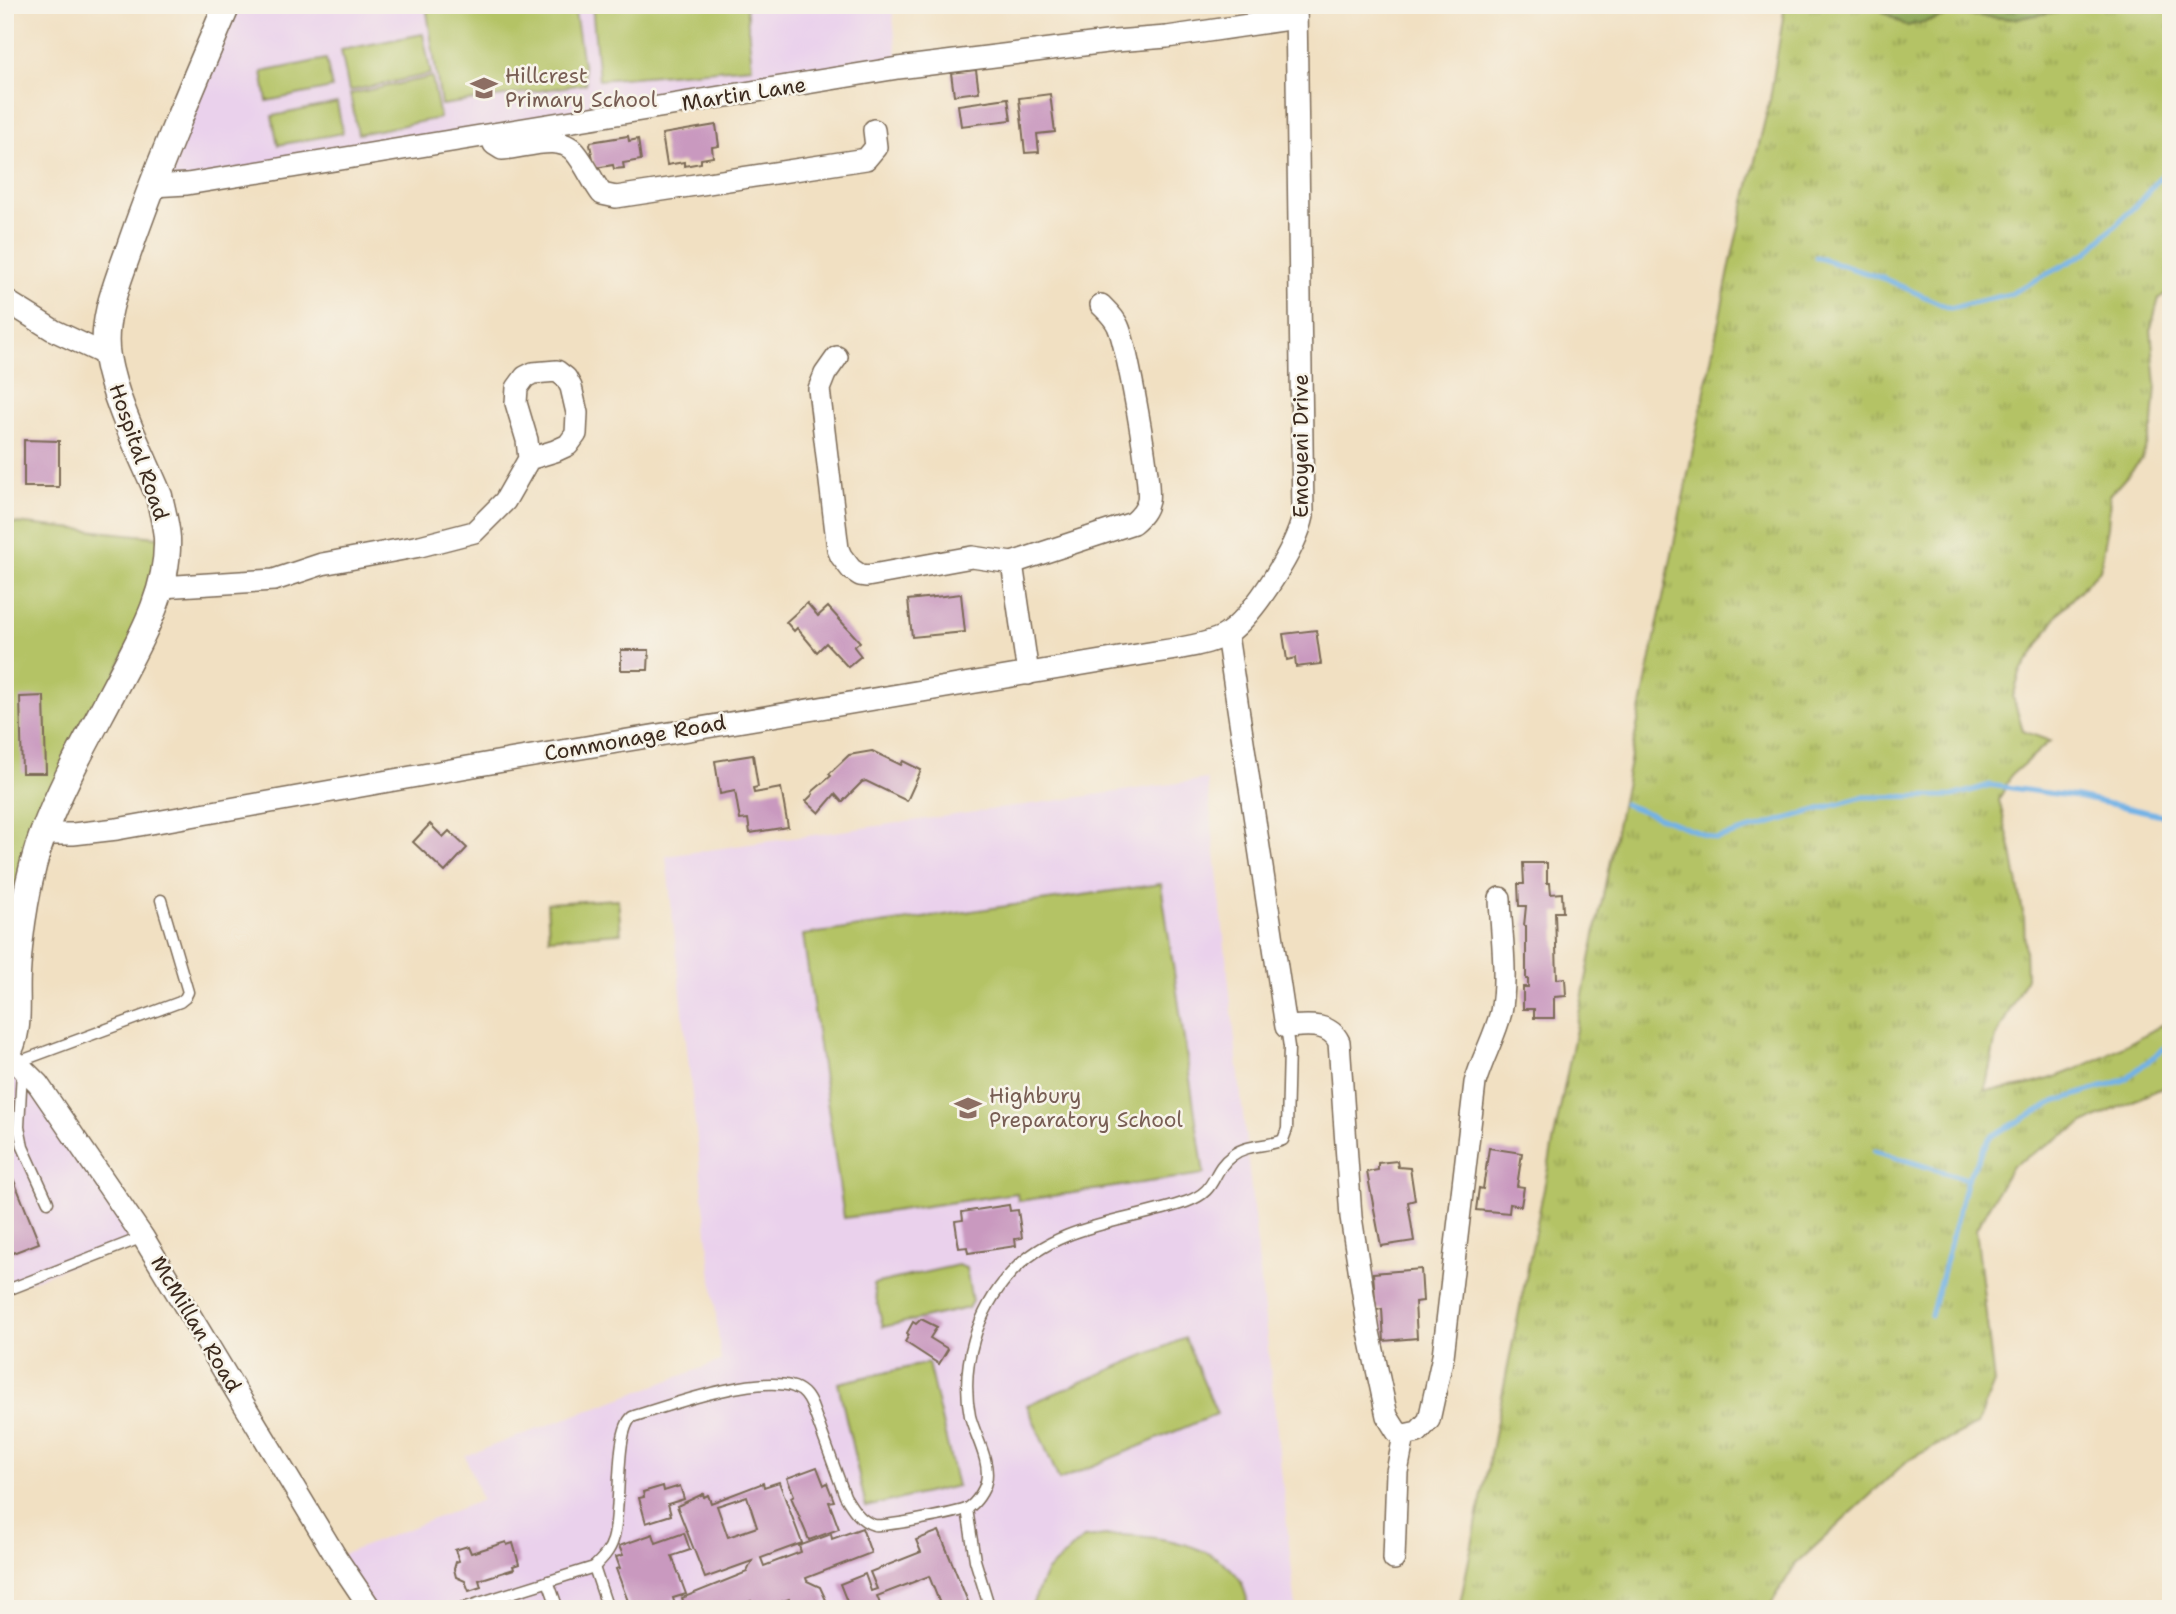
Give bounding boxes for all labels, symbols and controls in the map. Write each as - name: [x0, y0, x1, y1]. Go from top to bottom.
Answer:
- place label: Hillcrest Primary School: [505, 62, 658, 114]
- street label: Martin Lane: [680, 70, 808, 118]
- school or university icon: Hillcrest Primary School: [469, 73, 499, 103]
- street label: Emoyeni Drive: [1287, 374, 1315, 518]
- street label: Hospital Road: [102, 380, 176, 524]
- street label: Commonage Road: [542, 708, 728, 768]
- place label: Highbury Preparatory School: [989, 1082, 1184, 1134]
- school or university icon: Highbury Preparatory School: [953, 1093, 983, 1123]
- street label: McMillan Road: [144, 1251, 248, 1397]

